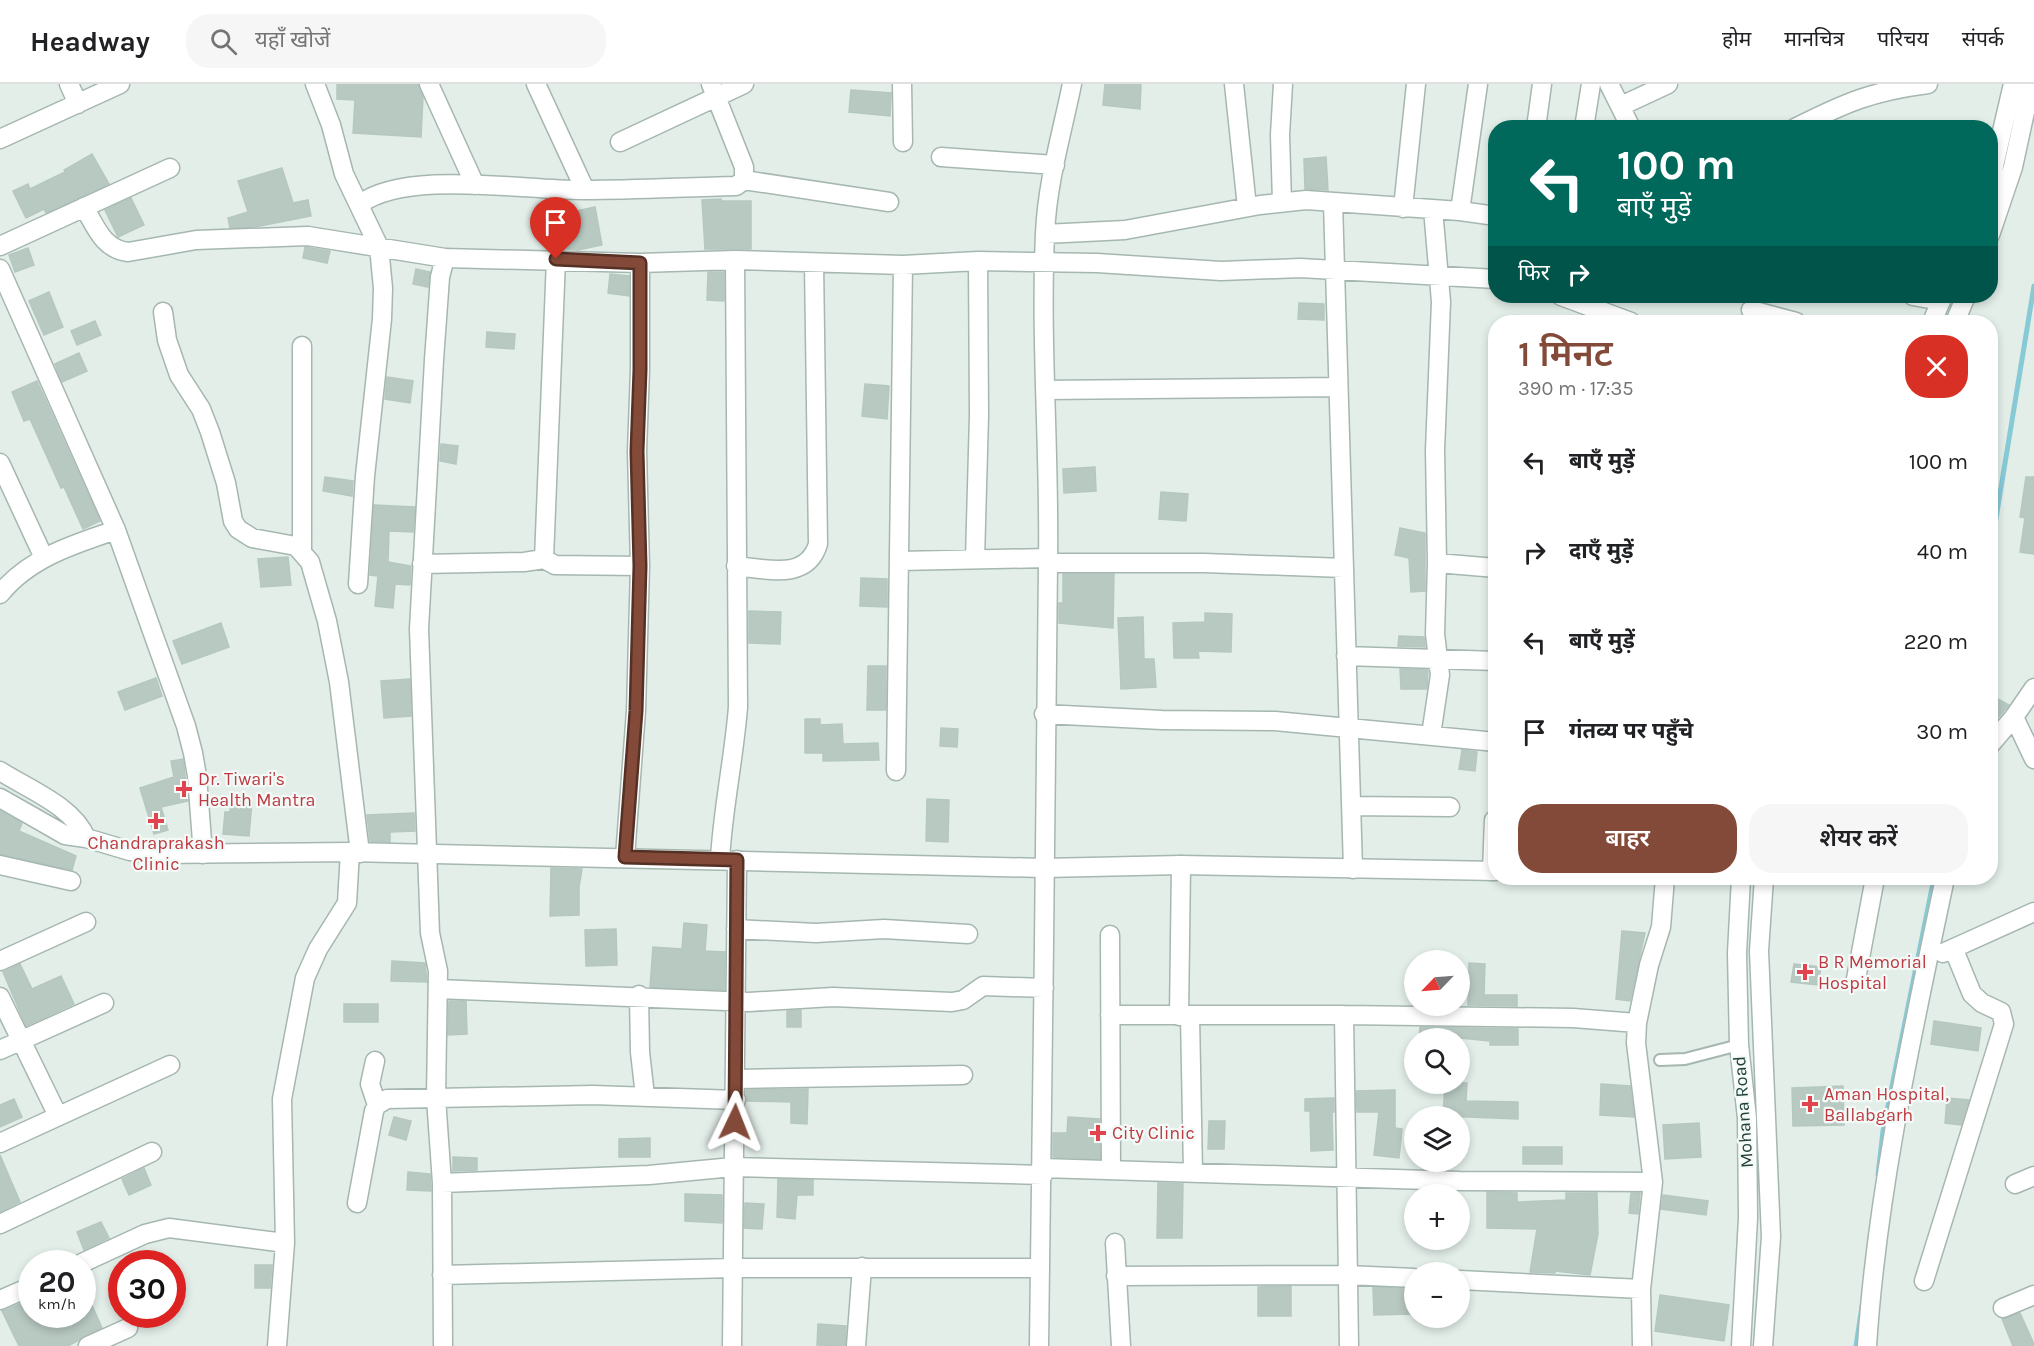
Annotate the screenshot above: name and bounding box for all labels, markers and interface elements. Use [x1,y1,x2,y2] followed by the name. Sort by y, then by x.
[186,14,606,68] search box
[30,25,150,58] text: Headway
[207,25,240,58] icon: search
[255,27,330,53] text: यहाँ खोजें
[1722,27,1751,51] text: होम
[1784,27,1844,51] text: मानचित्र
[1877,27,1929,51] text: परिचय
[1962,27,2004,51] text: संपर्क
[1617,140,1736,190] text: 100 m
[1518,144,1596,222] icon: left
[1617,191,1691,223] text: बाएँ मुड़ें
[530,197,581,259] pin
[539,206,572,239] icon: arrive
[1562,258,1595,291] icon: right
[1518,260,1550,286] text: फिर
[1518,333,1613,375] text: 1 मिनट
[1905,335,1968,398] button: close
[1518,377,1634,400] text: 390 m · 17:35
[1518,446,1551,479] icon: left
[1569,448,1635,474] text: बाएँ मुड़ें
[1909,449,1968,475] text: 100 m
[1518,536,1551,569] icon: right
[1569,538,1634,564] text: दाएँ मुड़ें
[1917,539,1968,565] text: 40 m
[1518,626,1551,659] icon: left
[1569,628,1635,654] text: बाएँ मुड़ें
[1904,629,1968,655] text: 220 m
[1518,716,1551,749] icon: arrive
[1569,718,1693,744] text: गंतव्य पर पहुँचे
[1916,719,1968,745] text: 30 m
[198,768,315,811] place label: Dr. Tiwari's Health Mantra
[175,780,193,798] marker: Dr. Tiwari's Health Mantra
[1518,804,1737,873] button: बाहर
[1749,804,1968,873] button: शेयर करें
[147,812,165,830] marker: Chandraprakash Clinic
[87,832,225,875] place label: Chandraprakash Clinic
[1404,950,1470,1016] north arrow
[1404,950,1470,1328] map controls
[1818,951,1927,994] place label: B R Memorial Hospital
[1796,963,1814,981] marker: B R Memorial Hospital
[1404,1028,1470,1094] button: search
[1728,1055,1758,1169] street label: Mohana Road
[1824,1083,1949,1126] place label: Aman Hospital, Ballabgarh
[703,1090,767,1154] position arrow
[1801,1095,1819,1113] marker: Aman Hospital, Ballabgarh
[1404,1106,1470,1172] button: layers
[1112,1122,1195,1144] place label: City Clinic
[1089,1124,1107,1142] marker: City Clinic
[1404,1184,1470,1250] button: +
[108,1250,186,1328] speed limit sign: 30
[1404,1262,1470,1328] button: −
[38,1264,76,1300] text: 20
[38,1295,76,1313] text: km/h

